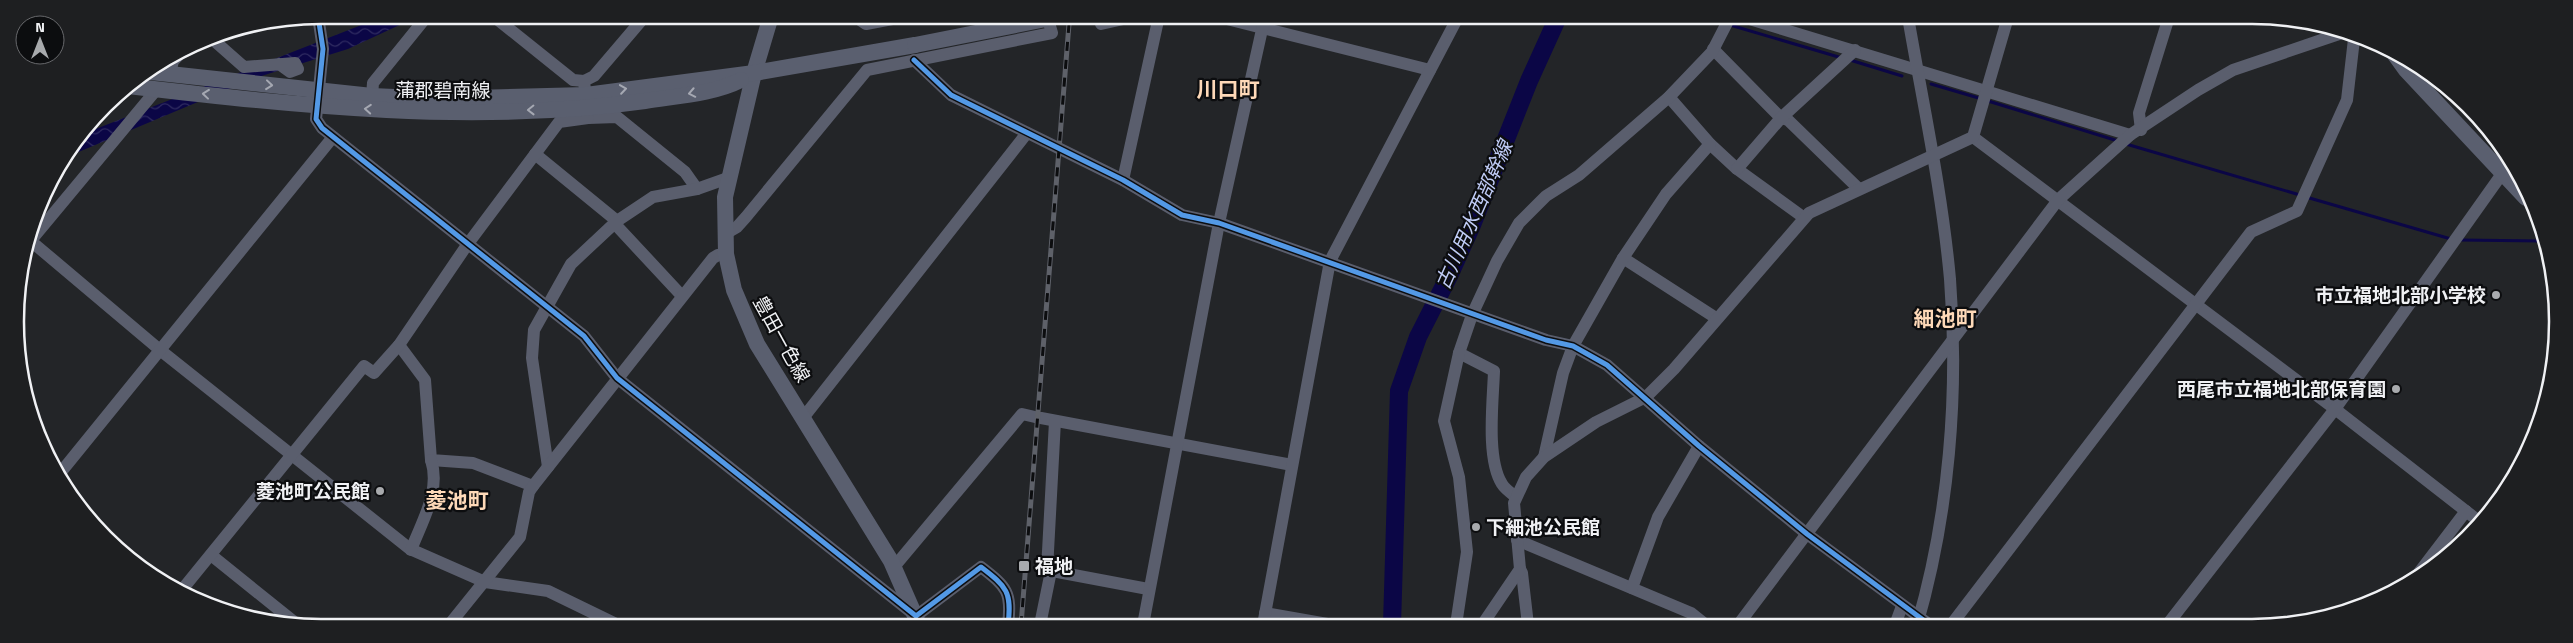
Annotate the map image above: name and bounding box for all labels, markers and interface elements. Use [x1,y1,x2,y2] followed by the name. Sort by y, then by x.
[15,15,65,65] north arrow
[35,16,45,37] text: N
[1197,73,1260,105] district label: 川口町
[395,75,491,104] street label: 蒲郡碧南線
[265,79,273,90] one-way arrow
[618,85,627,95] one-way arrow
[687,87,696,98] one-way arrow
[202,89,210,100] one-way arrow
[364,103,372,114] one-way arrow
[526,105,534,115] one-way arrow
[1427,133,1521,294] water label: 古川用水西部幹線
[2315,280,2486,309] place label: 市立福地北部小学校
[2490,289,2502,301] marker: 市立福地北部小学校
[747,290,818,387] street label: 豊田一色線
[1914,302,1977,334] district label: 細池町
[2177,374,2386,403] place label: 西尾市立福地北部保育園
[2390,383,2402,395] marker: 西尾市立福地北部保育園
[256,476,370,505] place label: 菱池町公民館
[426,484,489,516] district label: 菱池町
[374,485,386,497] marker: 菱池町公民館
[1486,512,1600,541] place label: 下細池公民館
[1470,521,1482,533] marker: 下細池公民館
[1035,551,1073,580] place label: 福地
[1017,559,1031,573] marker: 福地

